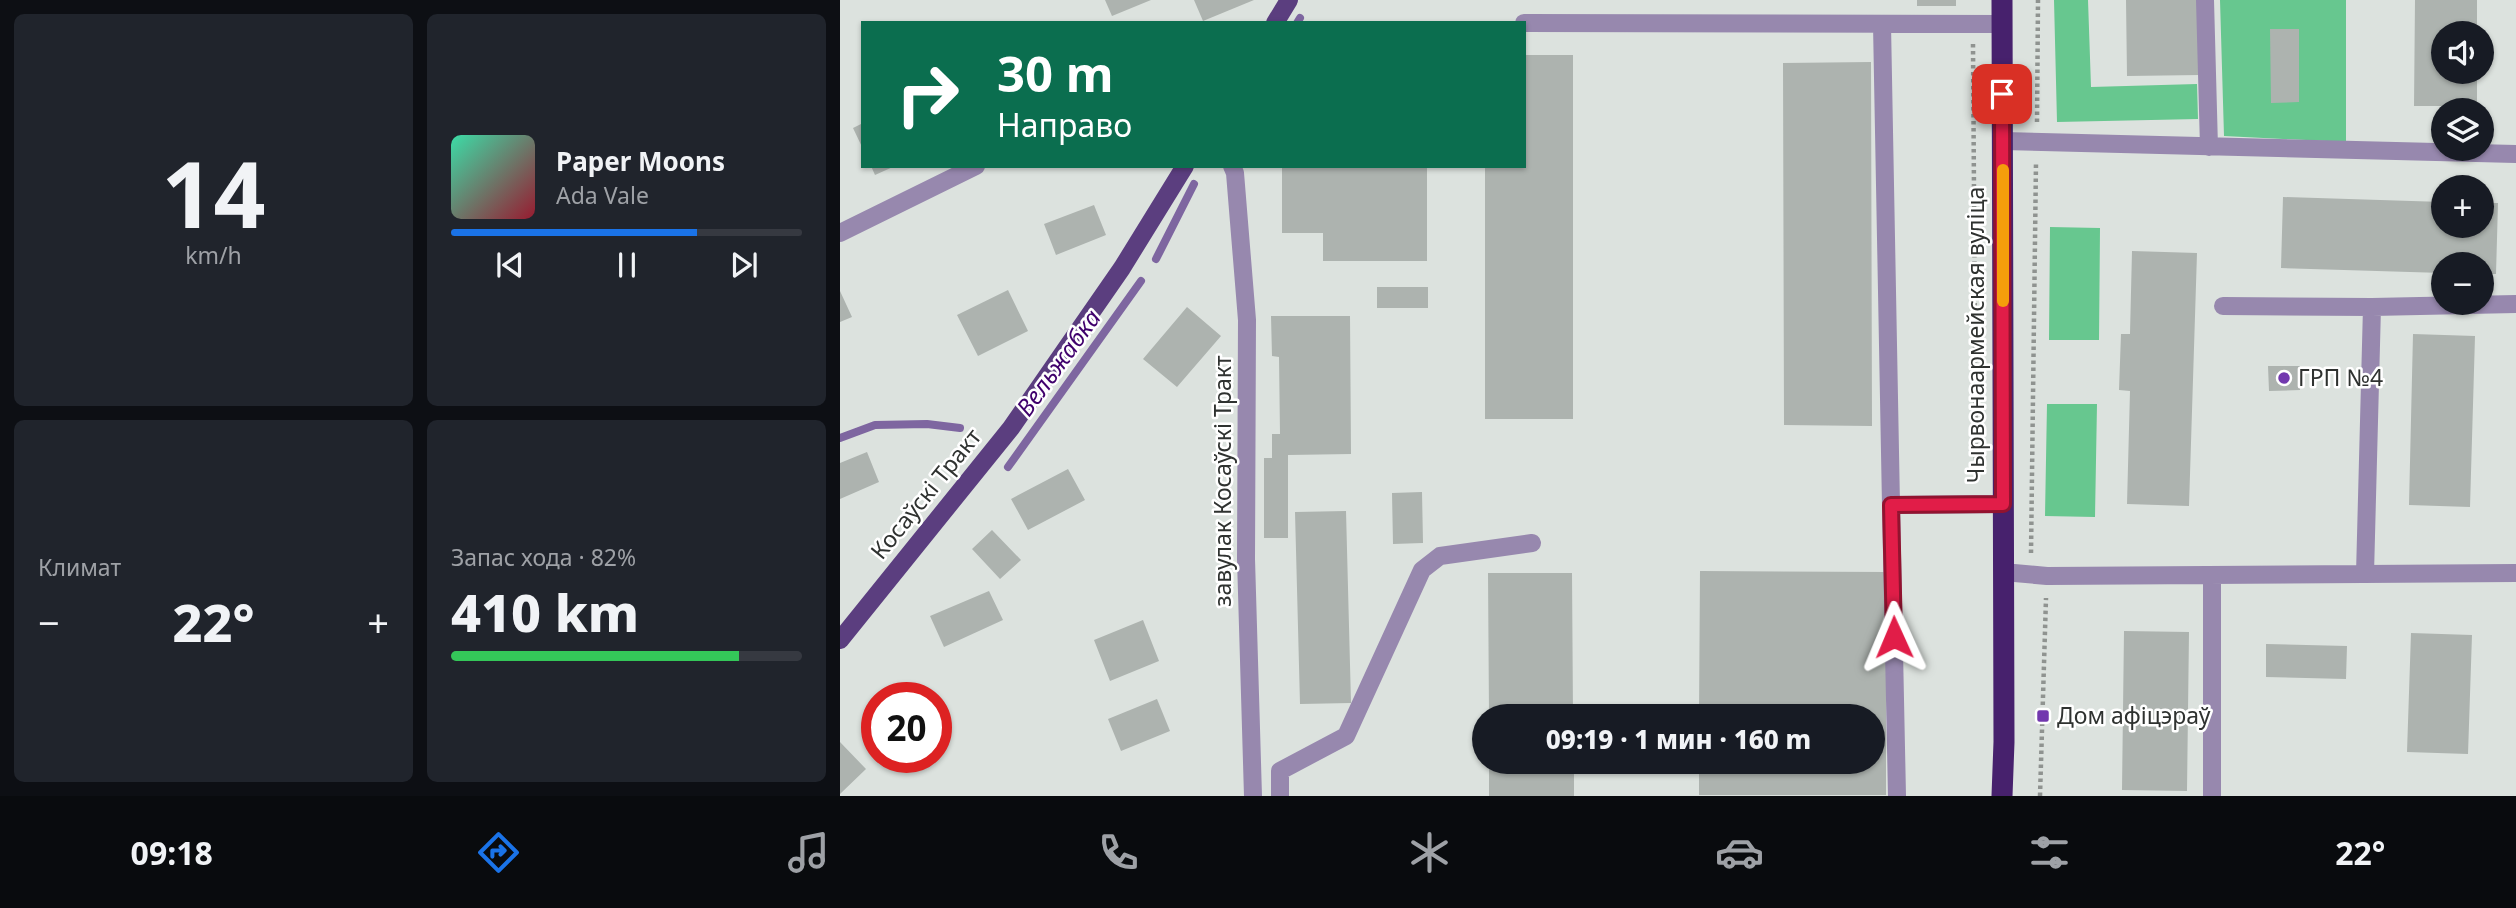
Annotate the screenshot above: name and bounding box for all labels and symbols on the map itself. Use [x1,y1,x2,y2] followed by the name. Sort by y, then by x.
[1972,64,2032,124] pin
[1959,187,1991,483] street label: Чырвонаармейская вуліца
[1008,302,1108,422] water label: Вельжабка
[1206,355,1238,607] street label: завулак Косаўскі Тракт
[2298,361,2383,393] place label: ГРП №4
[2276,370,2292,386] marker: ГРП №4
[863,421,988,566] street label: Косаўскі Тракт
[1857,600,1931,674] position arrow
[861,682,952,773] speed limit sign: 20
[2057,699,2211,731] place label: Дом афіцэраў
[2035,708,2051,724] marker: Дом афіцэраў

